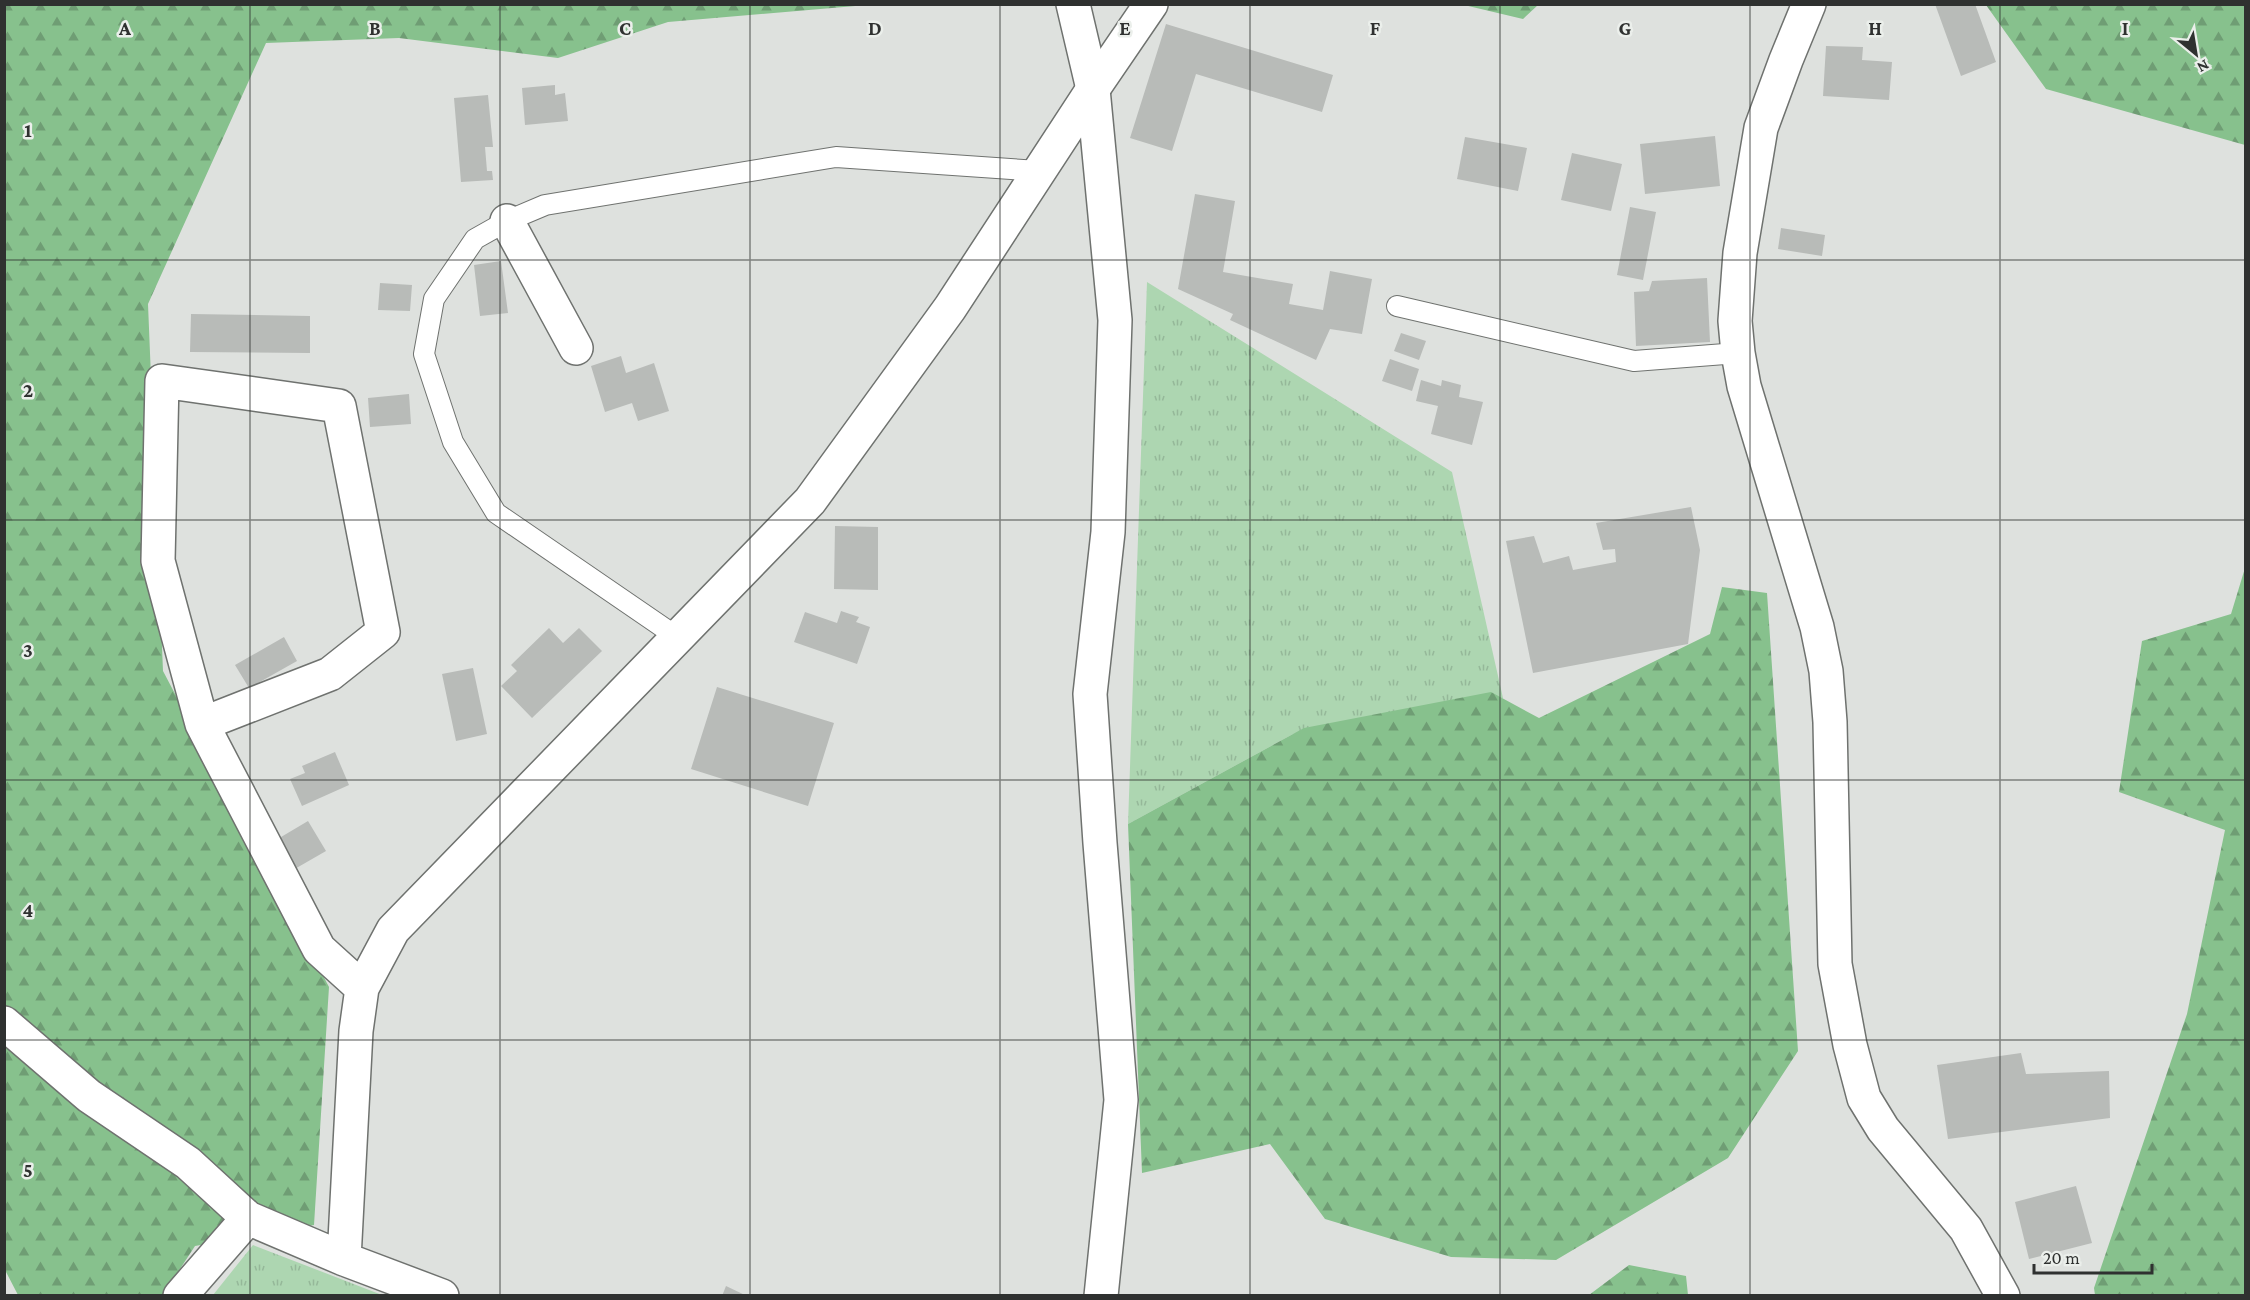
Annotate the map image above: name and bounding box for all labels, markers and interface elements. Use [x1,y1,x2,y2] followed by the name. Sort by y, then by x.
[118,17,132,39] text: A
[369,17,381,39] text: B
[619,17,631,39] text: C
[868,17,882,39] text: D
[1119,17,1131,39] text: E
[1370,17,1381,39] text: F
[1619,17,1632,39] text: G
[1868,17,1882,39] text: H
[2122,17,2129,39] text: I
[2166,24,2226,84] north arrow
[2194,56,2212,77] text: N
[24,119,32,141] text: 1
[23,379,33,401] text: 2
[23,639,33,661] text: 3
[23,899,34,921] text: 4
[23,1159,33,1181] text: 5
[2034,1237,2152,1275] scale bar
[2043,1248,2080,1268] text: 20 m

